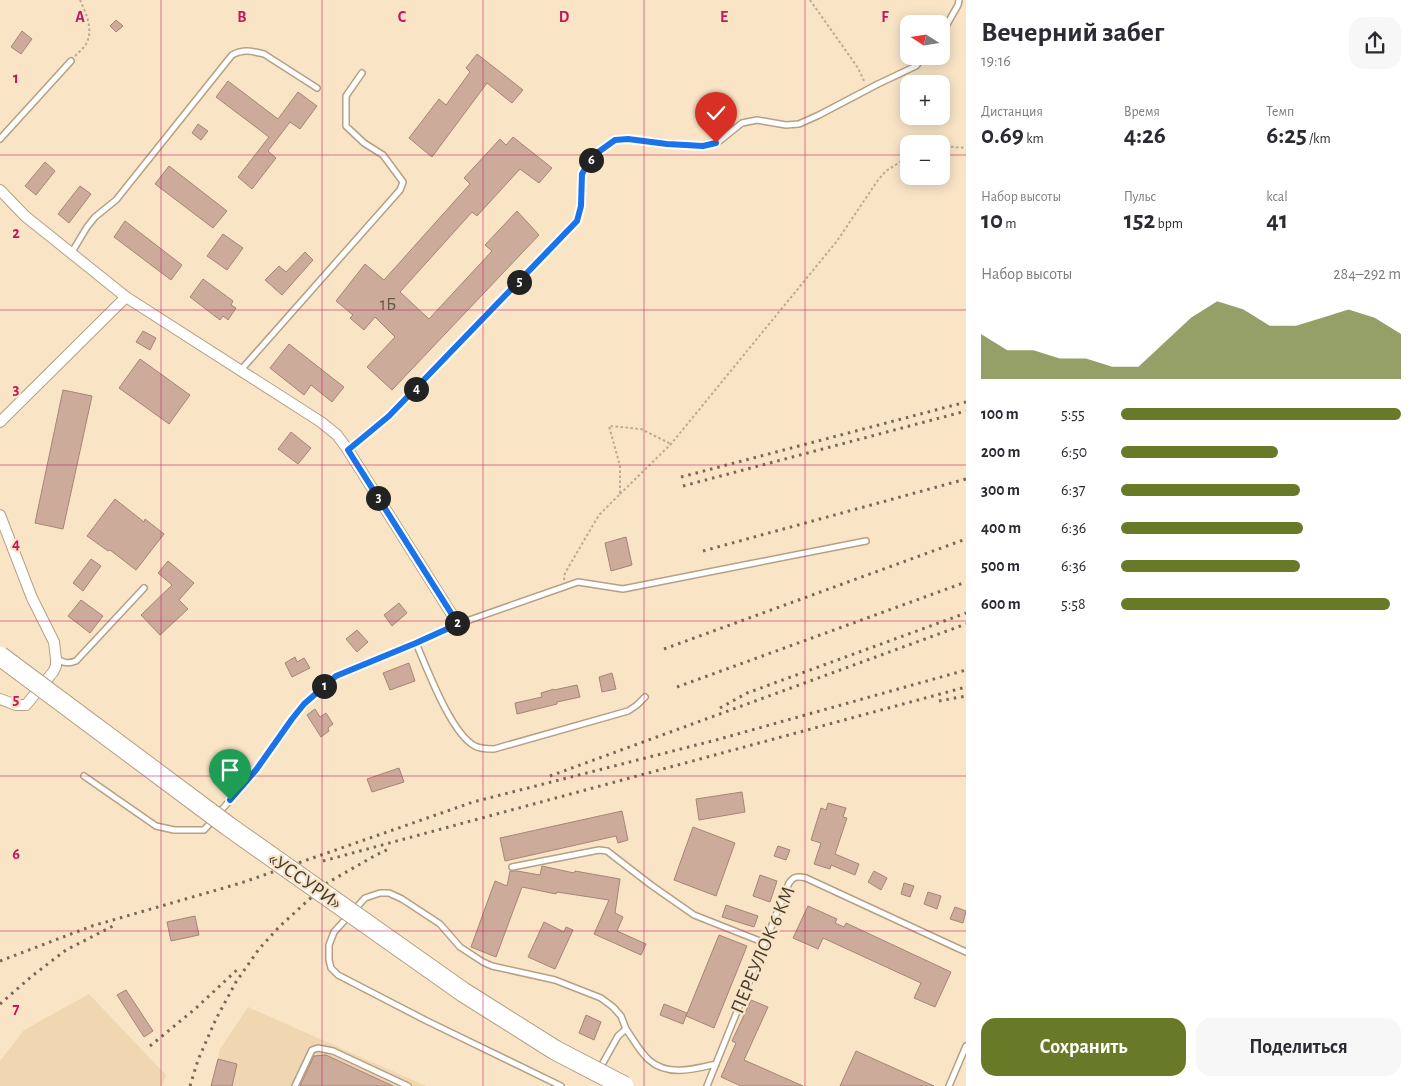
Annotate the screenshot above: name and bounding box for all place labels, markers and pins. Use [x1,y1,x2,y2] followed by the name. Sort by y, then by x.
[695,92,737,143] pin
[578,148,604,172] pin: 6
[506,270,532,294] pin: 5
[404,376,428,402] pin: 4
[366,486,390,510] pin: 3
[444,610,470,636] pin: 2
[312,674,336,698] pin: 1
[209,749,251,800] pin

